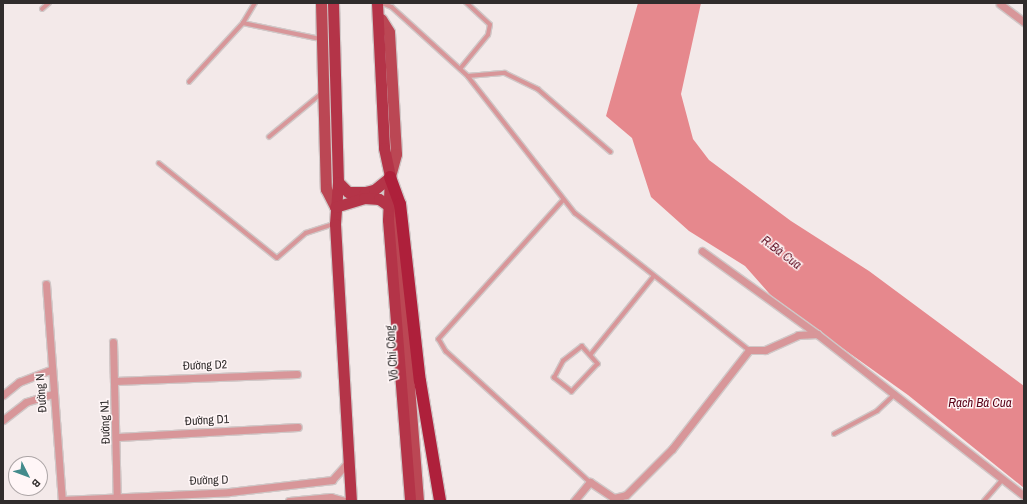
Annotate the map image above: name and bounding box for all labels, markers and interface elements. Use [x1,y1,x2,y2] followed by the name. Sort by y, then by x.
[758,233,804,273] water label: R.Bà Cua
[384,325,402,381] street label: Võ Chí Công
[183,358,227,374] street label: Đường D2
[33,373,51,413] street label: Đường N
[948,395,1012,411] water label: Rạch Bà Cua
[98,400,114,444] street label: Đường N1
[185,413,229,429] street label: Đường D1
[8,456,48,496] north arrow
[189,473,229,489] street label: Đường D
[29,476,44,490] text: B

